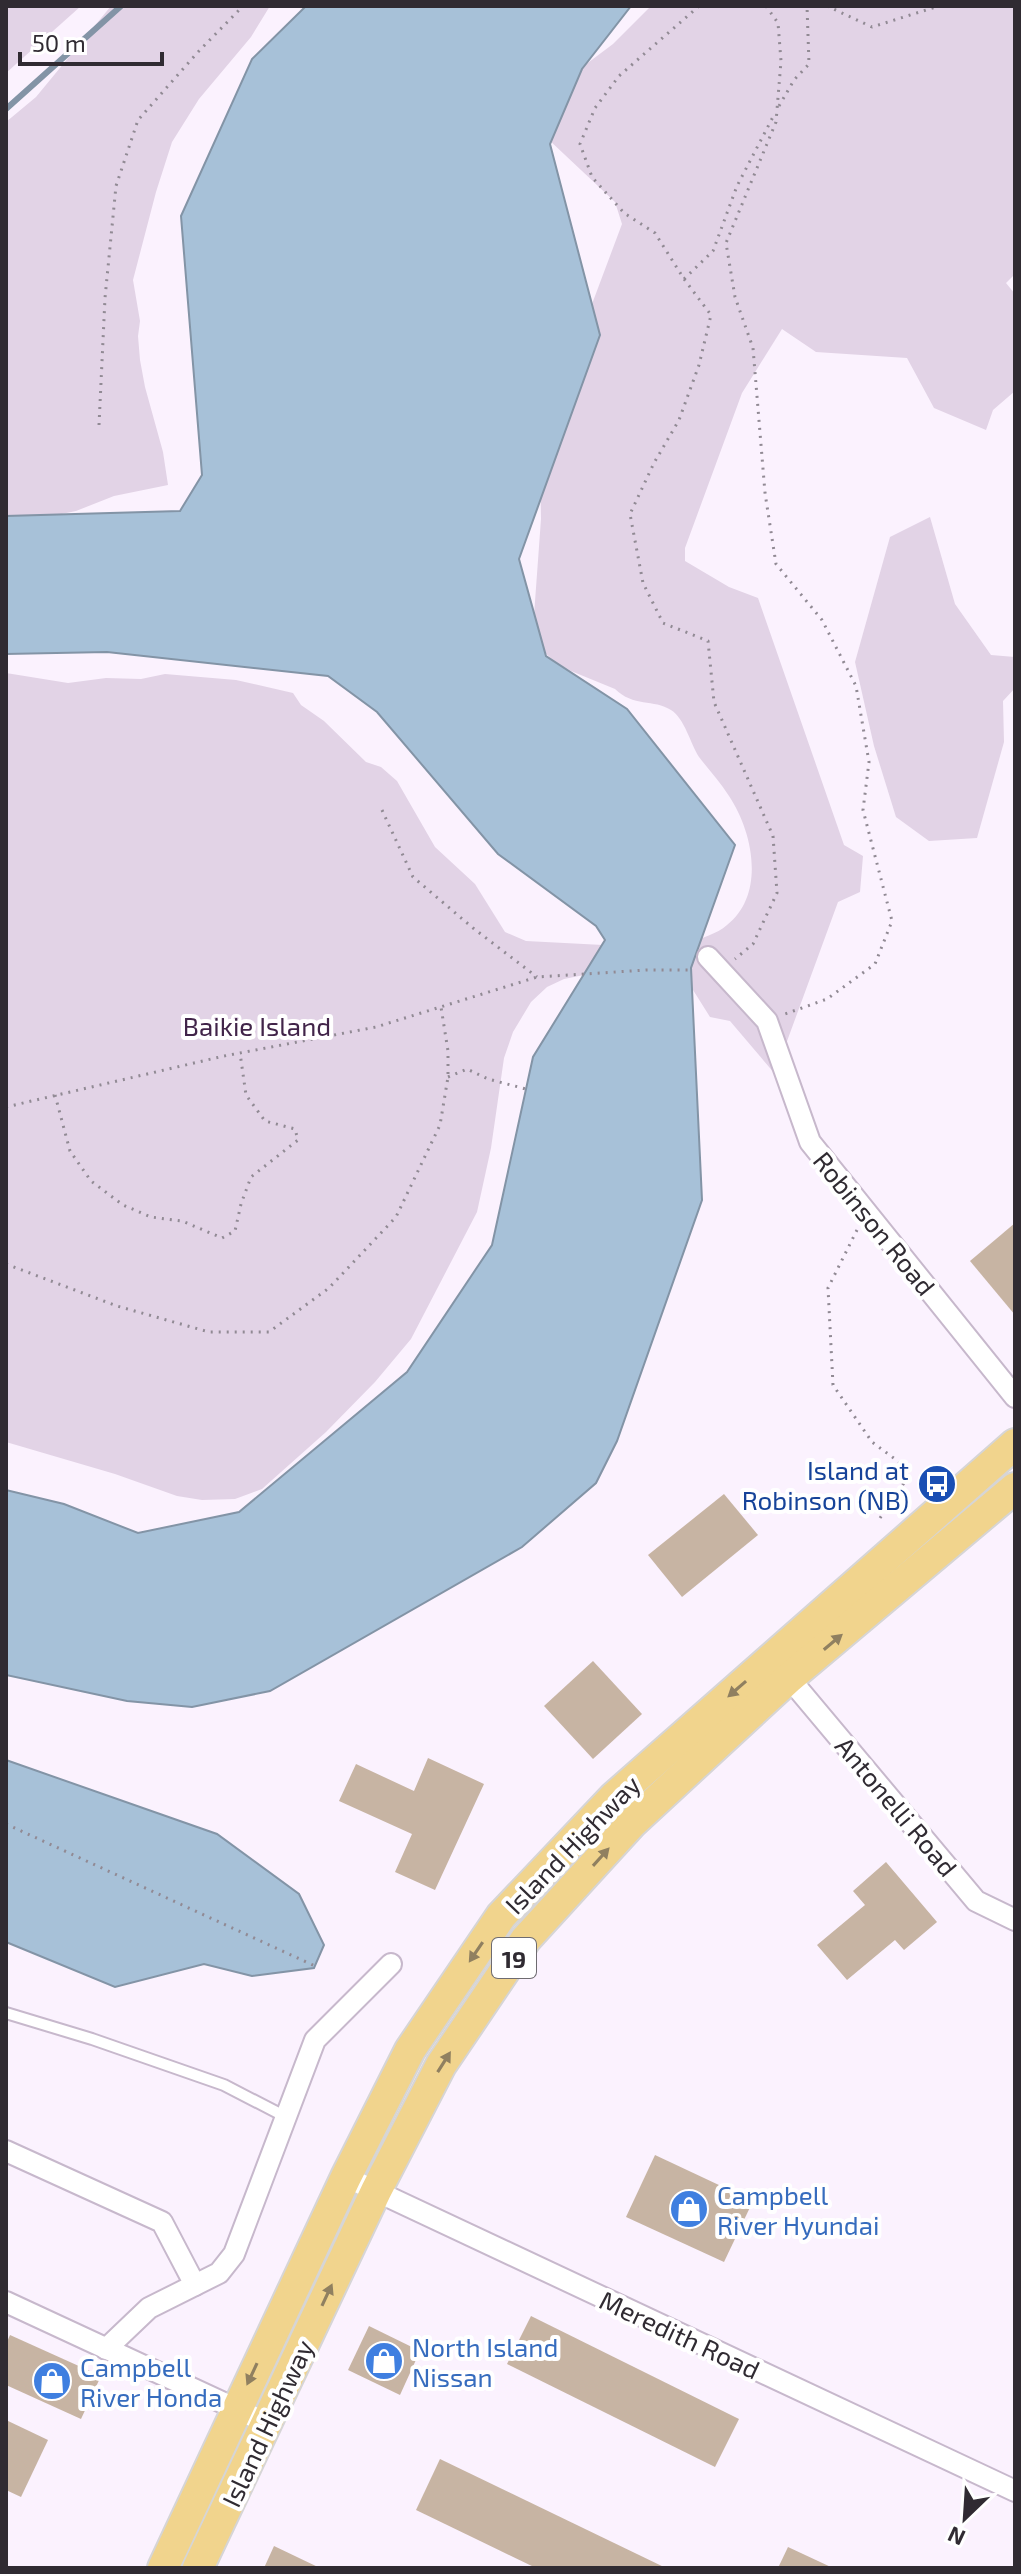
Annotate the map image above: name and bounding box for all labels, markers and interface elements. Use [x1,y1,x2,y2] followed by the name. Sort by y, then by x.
[20,16,162,66] scale bar
[32,28,86,57] text: 50 m
[183,1010,331,1041] park label: Baikie Island
[808,1145,942,1301] street label: Robinson Road
[742,1454,909,1515] place label: Island at Robinson (NB)
[916,1463,958,1505] bus stop icon: Island at Robinson (NB)
[822,1634,842,1651] one-way arrow
[727,1680,747,1697] one-way arrow
[830,1730,964,1882] street label: Antonelli Road
[498,1768,646,1920] street label: Island Highway
[592,1847,610,1866] one-way arrow
[492,1938,536,1978] road number: 19
[469,1942,484,1963] one-way arrow
[436,2052,451,2073] one-way arrow
[717,2179,879,2240] place label: Campbell River Hyundai
[668,2188,710,2230] shop icon: Campbell River Hyundai
[320,2283,334,2306] one-way arrow
[595,2283,765,2385] street label: Meredith Road
[412,2331,558,2392] place label: North Island Nissan
[215,2334,319,2511] street label: Island Highway
[363,2340,405,2382] shop icon: North Island Nissan
[80,2351,222,2412] place label: Campbell River Honda
[31,2360,73,2402] shop icon: Campbell River Honda
[245,2362,259,2386] one-way arrow
[925,2478,1005,2558] north arrow
[943,2522,969,2552] text: N

